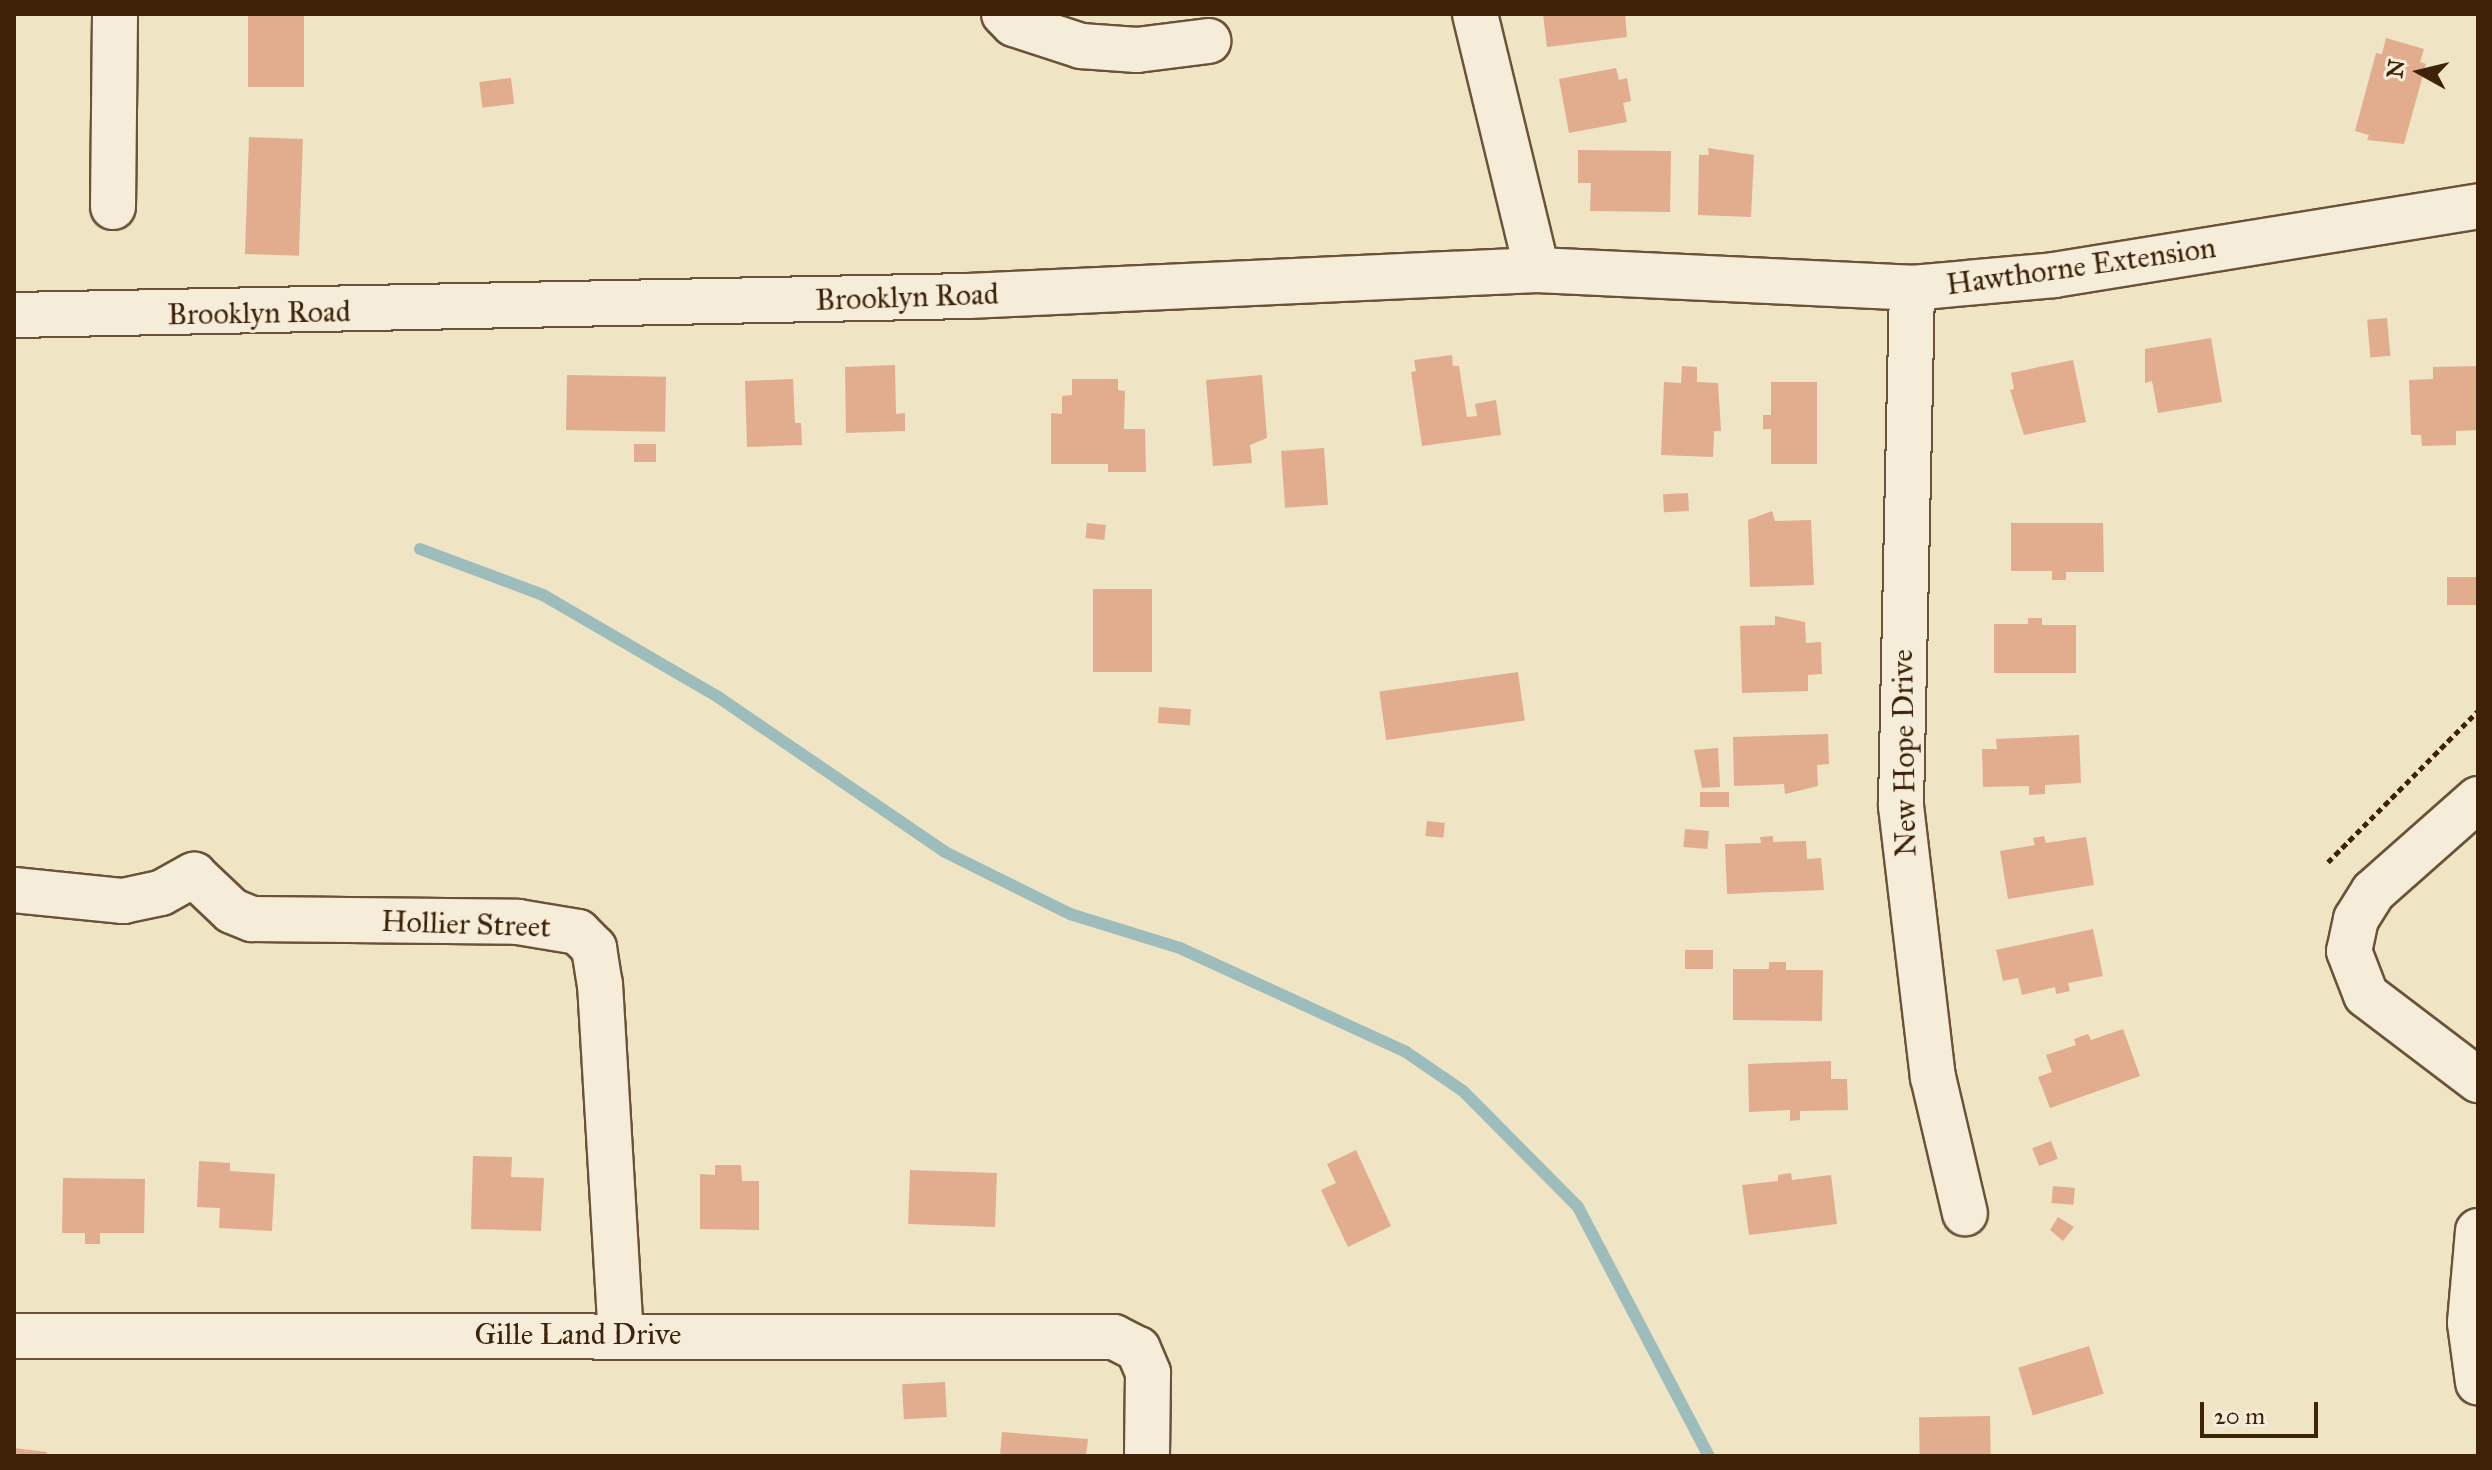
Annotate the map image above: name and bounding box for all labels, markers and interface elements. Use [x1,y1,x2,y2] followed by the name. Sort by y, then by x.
[2380,32,2460,112] north arrow
[2381,57,2410,80] text: N
[1944,229,2218,303] street label: Hawthorne Extension
[815,276,999,318] street label: Brooklyn Road
[167,293,351,333] street label: Brooklyn Road
[1884,649,1924,857] street label: New Hope Drive
[380,903,552,945] street label: Hollier Street
[474,1316,682,1352] street label: Gille Land Drive
[2204,1386,2322,1436] scale bar
[2214,1401,2265,1431] text: 20 m

